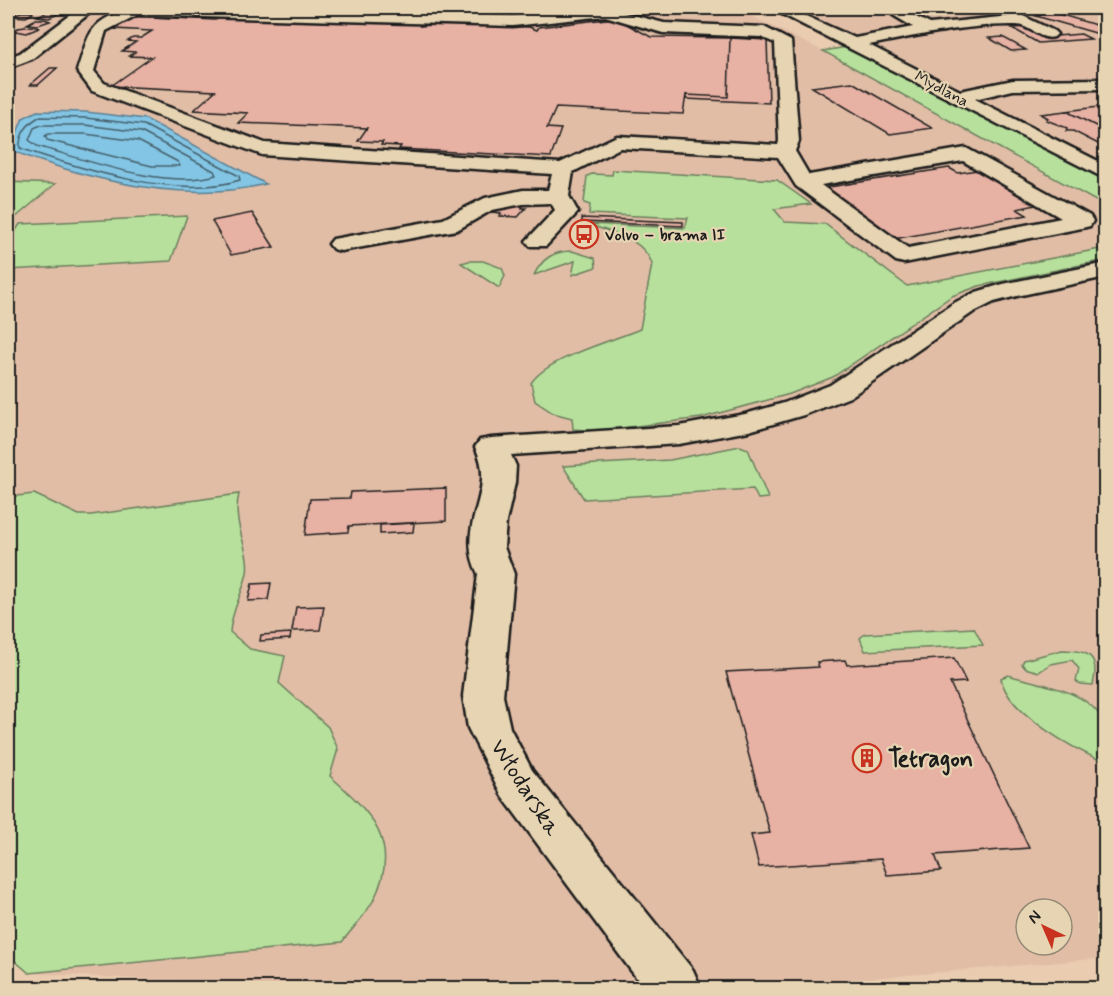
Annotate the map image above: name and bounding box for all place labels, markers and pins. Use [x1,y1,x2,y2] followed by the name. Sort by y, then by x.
[568,218,600,250] bus stop icon: Volvo – brama II
[605,225,726,246] place label: Volvo – brama II
[851,742,883,774] building icon: Tetragon
[888,744,973,776] place label: Tetragon

